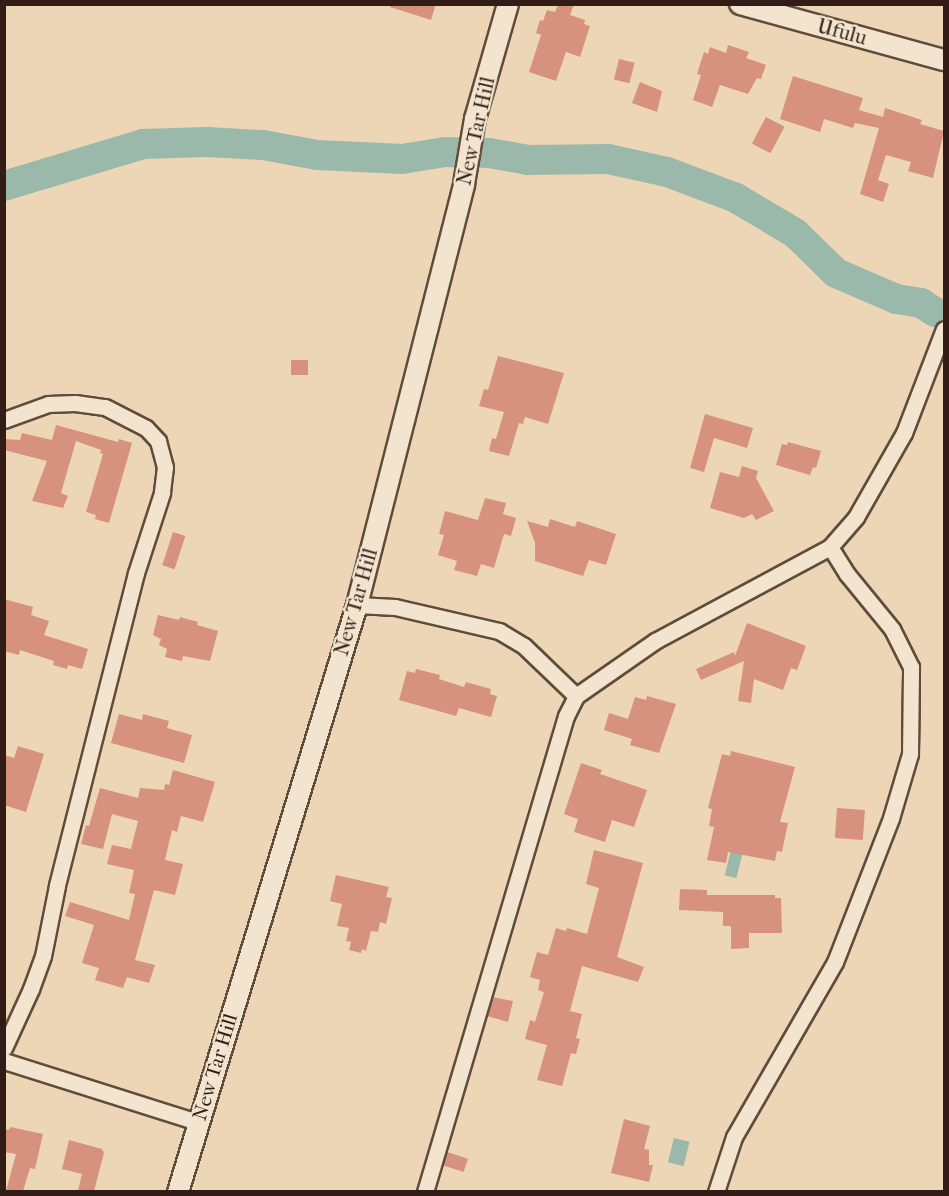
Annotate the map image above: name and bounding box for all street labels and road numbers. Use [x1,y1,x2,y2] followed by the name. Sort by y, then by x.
[815,14,869,50] street label: Ufulu
[452,75,500,187] street label: New Tar Hill
[329,546,383,658] street label: New Tar Hill
[187,1011,243,1123] street label: New Tar Hill

